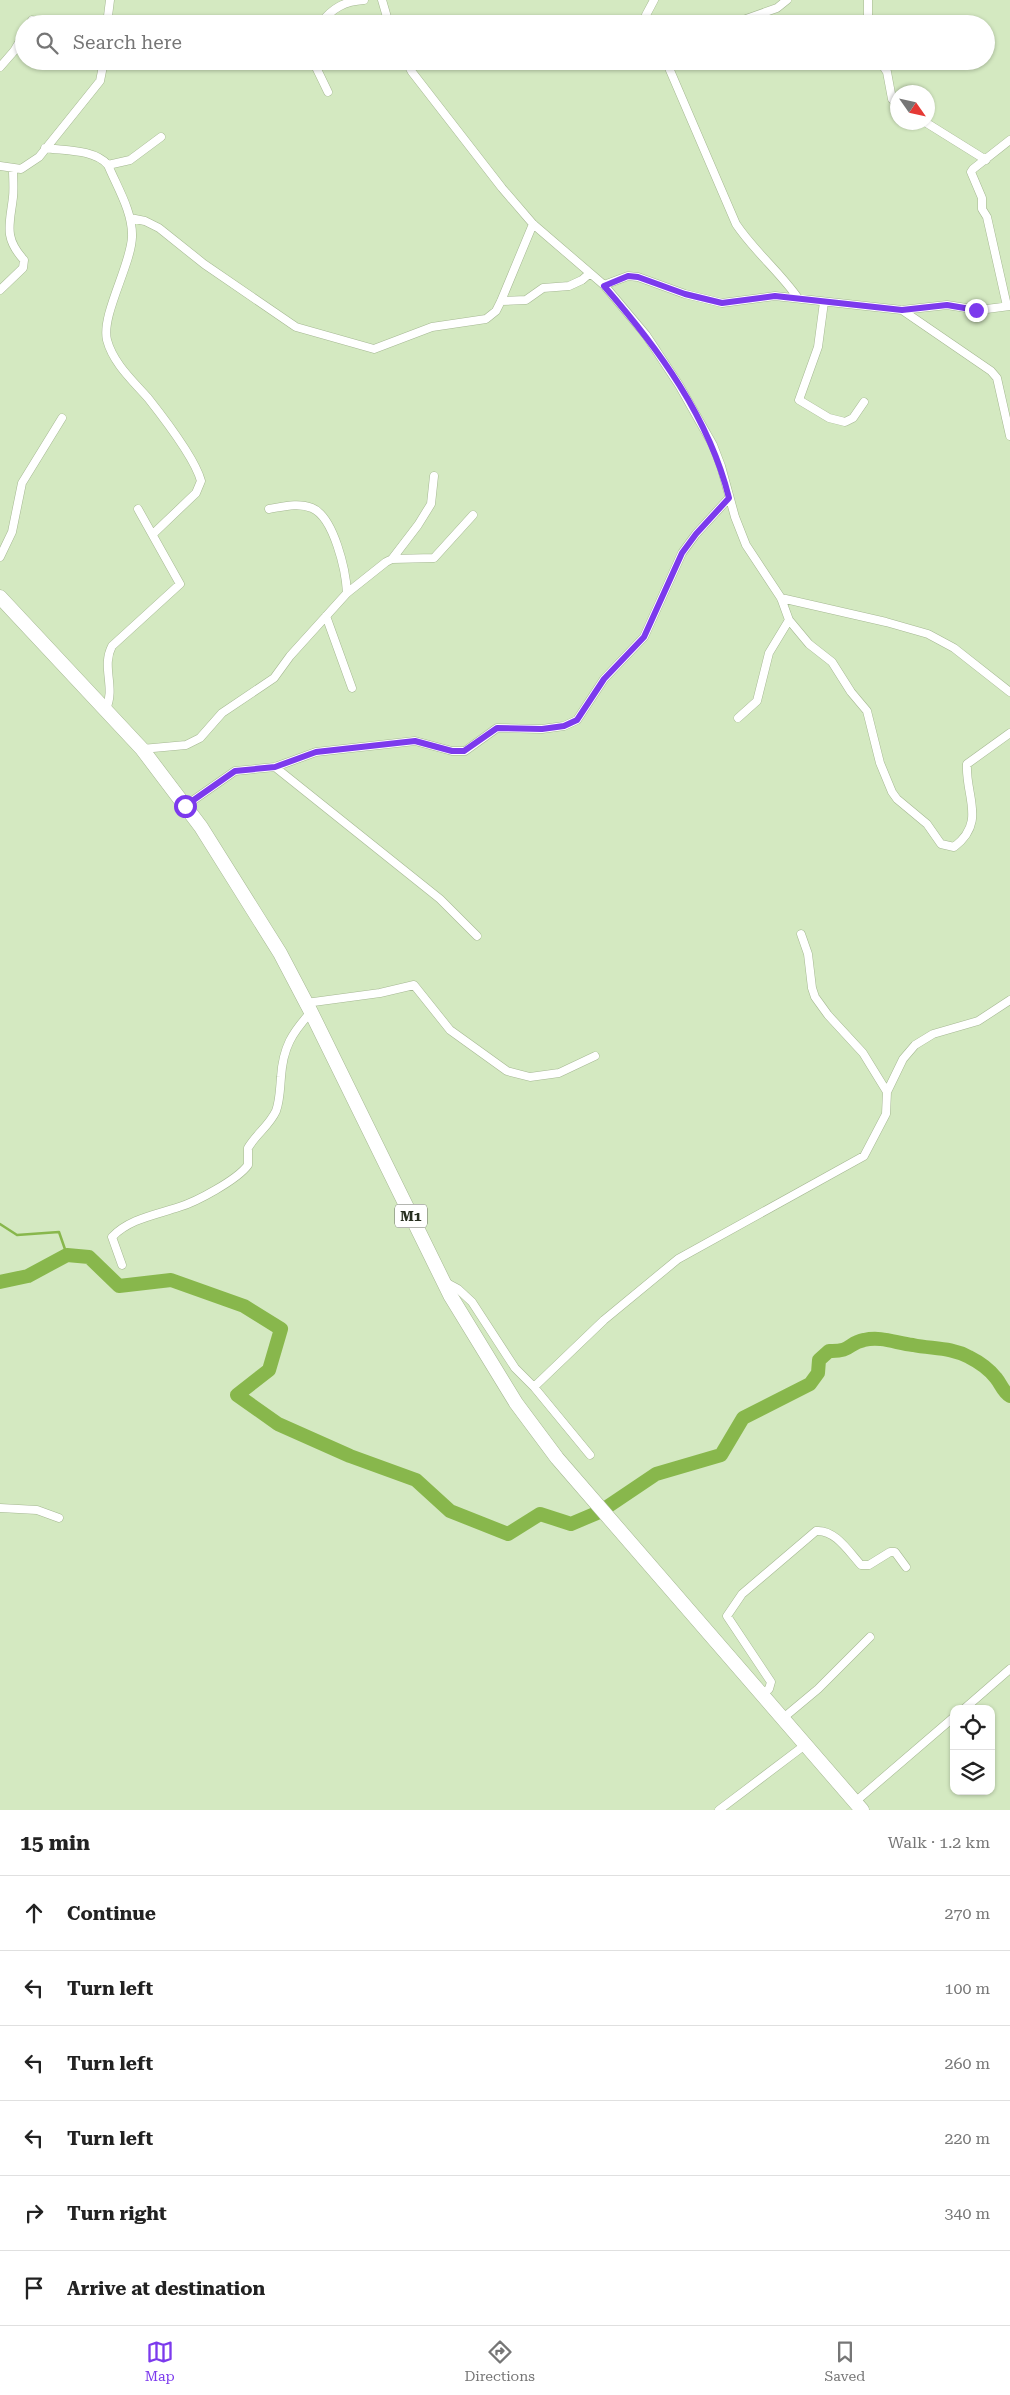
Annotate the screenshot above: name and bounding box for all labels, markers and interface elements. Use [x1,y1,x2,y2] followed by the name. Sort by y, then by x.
[15,15,995,70] search box
[33,29,61,57] icon: search
[73,31,182,54] text: Search here
[890,85,935,130] north arrow
[965,299,988,322] route end
[174,795,197,818] route start
[395,1204,427,1228] road number: M1
[950,1705,995,1795] map controls
[950,1705,995,1750] button: locate
[950,1750,995,1795] button: layers
[20,1831,90,1855] text: 15 min
[888,1833,990,1852] text: Walk · 1.2 km
[20,1899,48,1927] icon: ahead
[67,1902,156,1925] text: Continue
[944,1904,990,1923] text: 270 m
[20,1974,48,2002] icon: left
[67,1977,153,2000] text: Turn left
[944,1979,990,1998] text: 100 m
[20,2049,48,2077] icon: left
[67,2052,153,2075] text: Turn left
[944,2054,990,2073] text: 260 m
[20,2124,48,2152] icon: left
[67,2127,153,2150] text: Turn left
[944,2129,990,2148] text: 220 m
[20,2199,48,2227] icon: right
[67,2202,167,2225] text: Turn right
[944,2204,990,2223] text: 340 m
[20,2274,48,2302] icon: arrive
[67,2277,265,2300] text: Arrive at destination
[145,2338,175,2384] tab: Map
[464,2338,535,2384] tab: Directions
[825,2338,865,2384] tab: Saved

